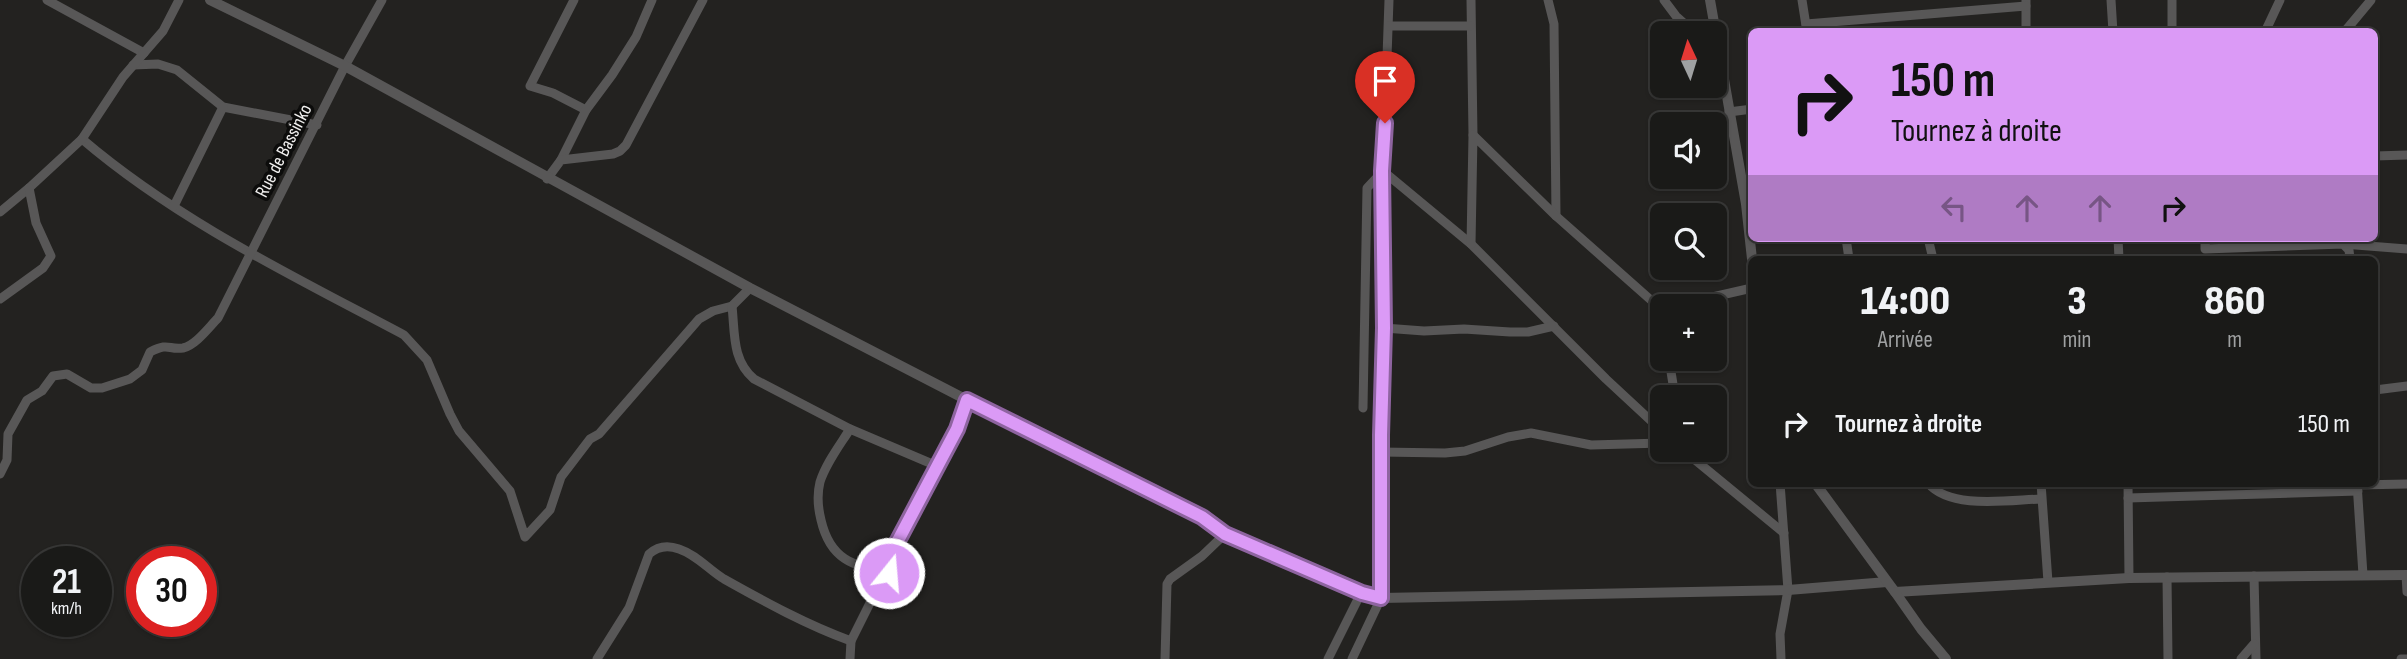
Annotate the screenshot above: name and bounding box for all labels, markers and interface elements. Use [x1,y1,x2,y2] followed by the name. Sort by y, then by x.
[1650,21,1727,98] north arrow
[1650,21,1727,462] map controls
[1355,51,1415,123] pin
[1891,52,1995,111] text: 150 m
[1776,56,1867,147] icon: right
[1366,62,1404,100] icon: arrive
[251,100,317,202] street label: Rue de Bassinko
[1650,112,1727,189] button: sound
[1891,112,2062,151] text: Tournez à droite
[1935,189,1973,227] icon: left
[2008,189,2046,227] icon: ahead
[2081,189,2119,227] icon: ahead
[2154,189,2192,227] icon: right
[1650,203,1727,280] button: search
[1861,276,1950,327] text: 14:00
[2067,276,2087,327] text: 3
[2204,276,2265,327] text: 860
[1650,294,1727,371] button: +
[1878,326,1933,354] text: Arrivée
[2063,326,2091,354] text: min
[2227,326,2242,354] text: m
[1650,385,1727,462] button: −
[1776,405,1814,443] icon: right
[1835,409,1982,440] text: Tournez à droite
[2298,409,2350,440] text: 150 m
[852,536,926,610] position arrow
[126,546,217,637] speed limit sign: 30
[52,561,81,604] text: 21
[51,598,82,619] text: km/h

